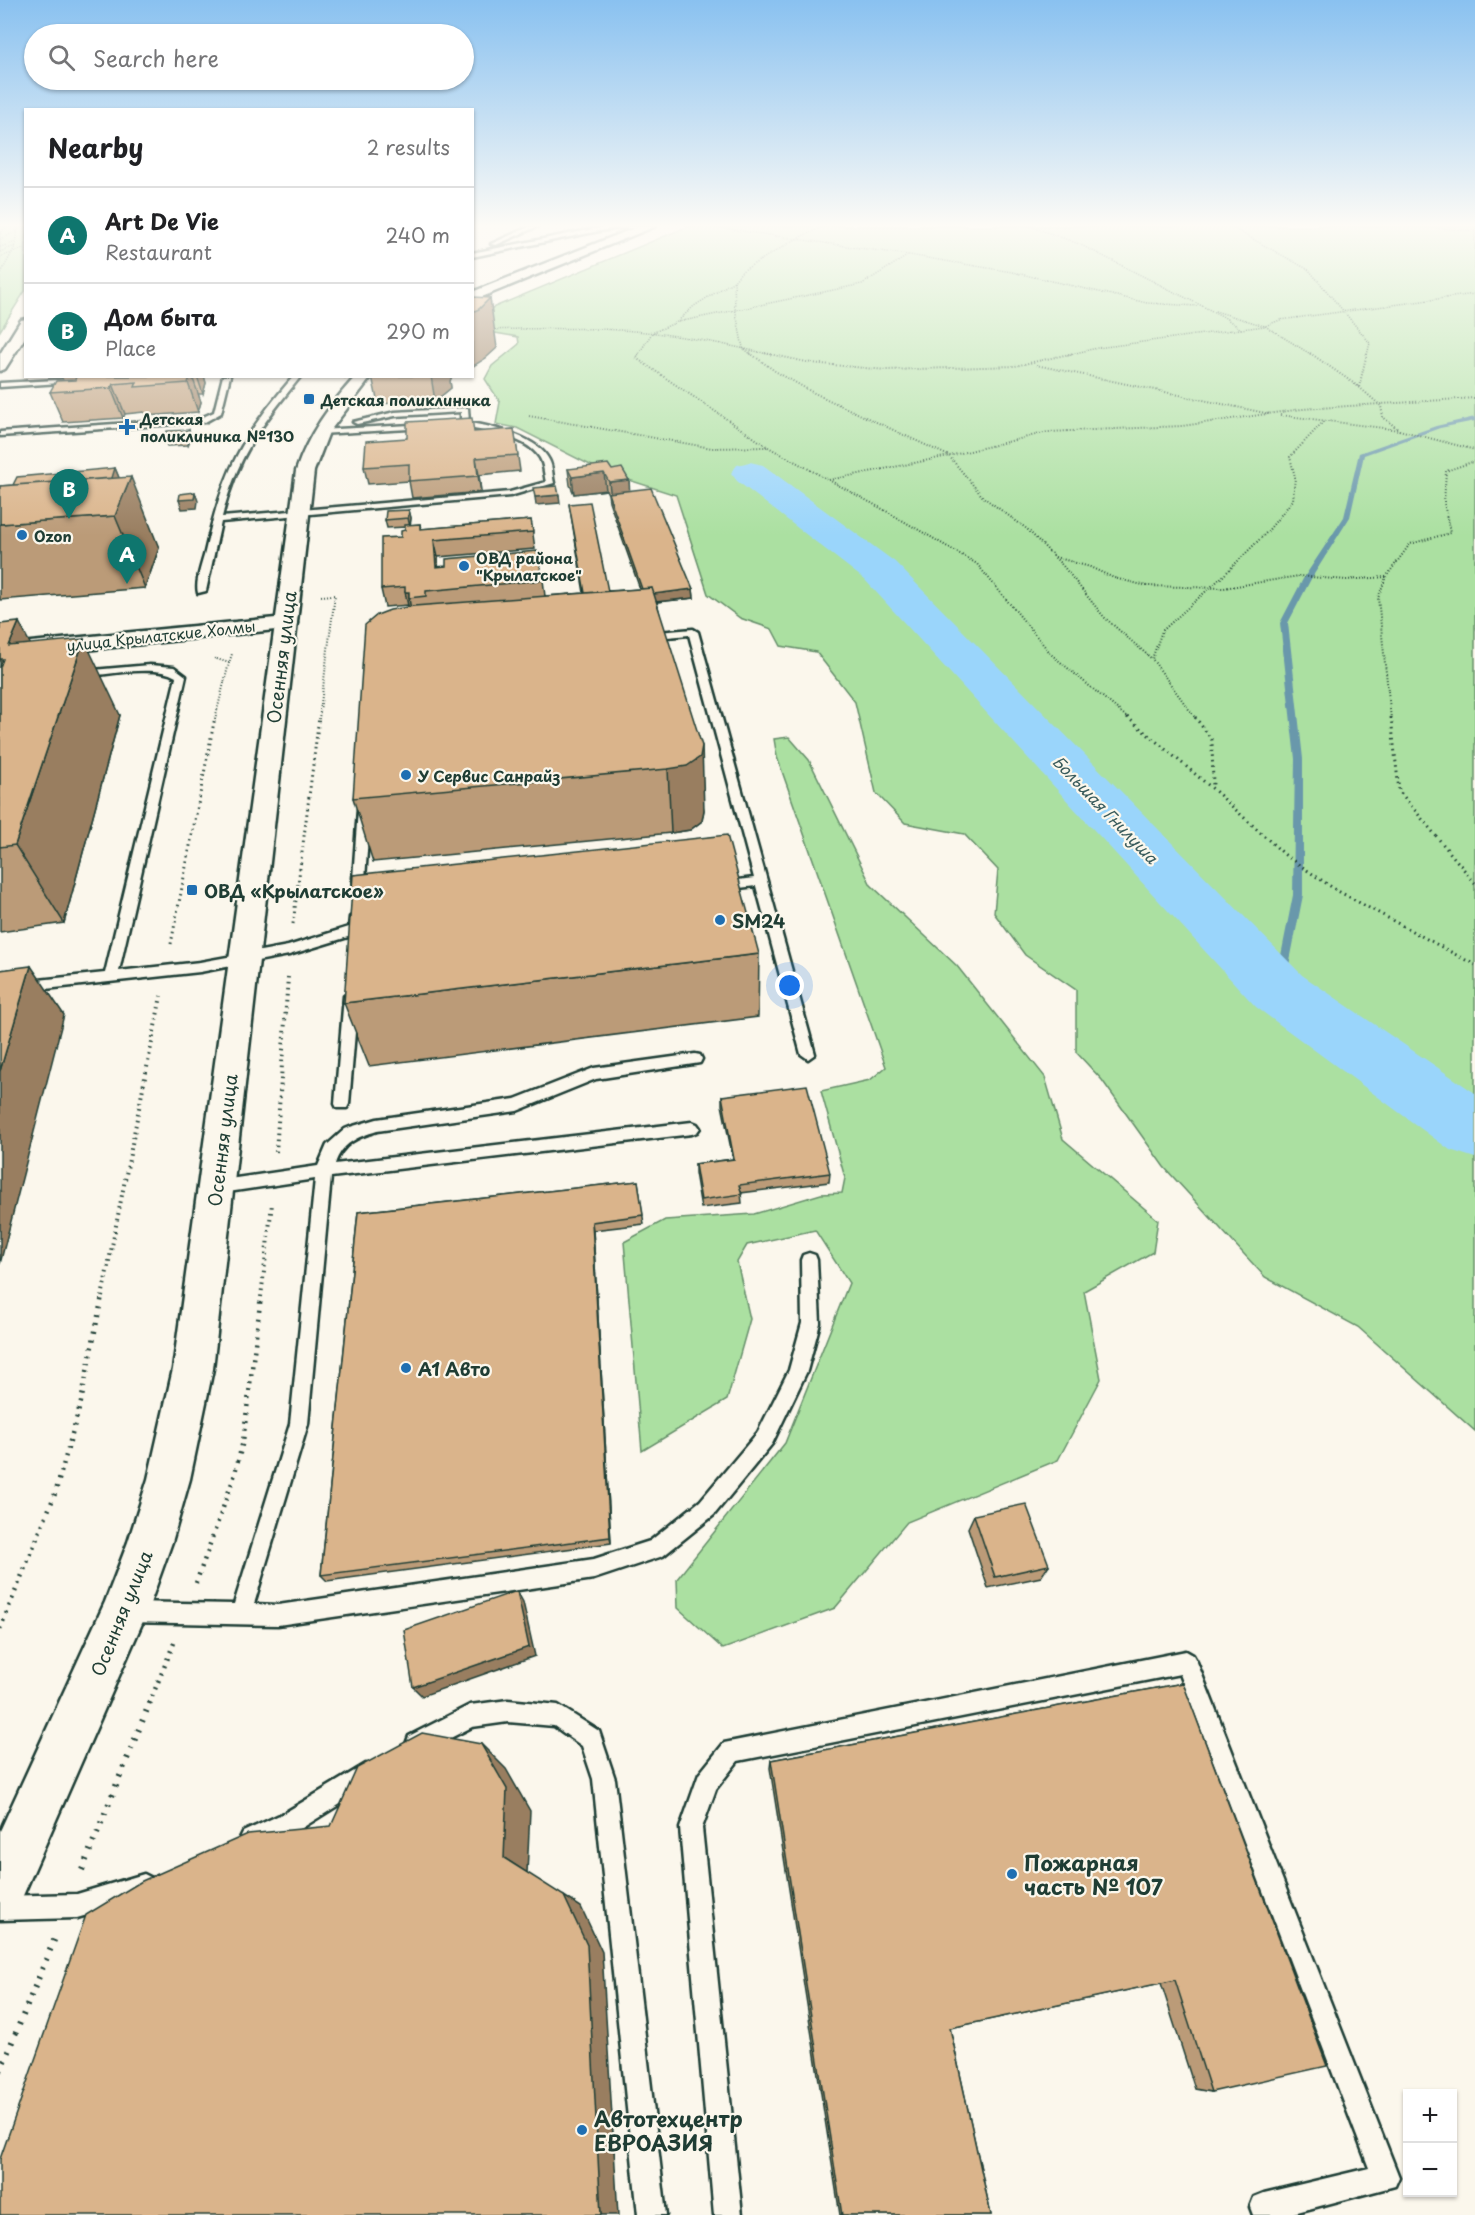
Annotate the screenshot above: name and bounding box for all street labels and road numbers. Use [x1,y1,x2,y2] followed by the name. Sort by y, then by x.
[259,588,303,725] street label: Осенняя улица
[65,614,257,656] street label: улица Крылатские Холмы
[200,1071,244,1208] street label: Осенняя улица
[83,1545,159,1680] street label: Осенняя улица

